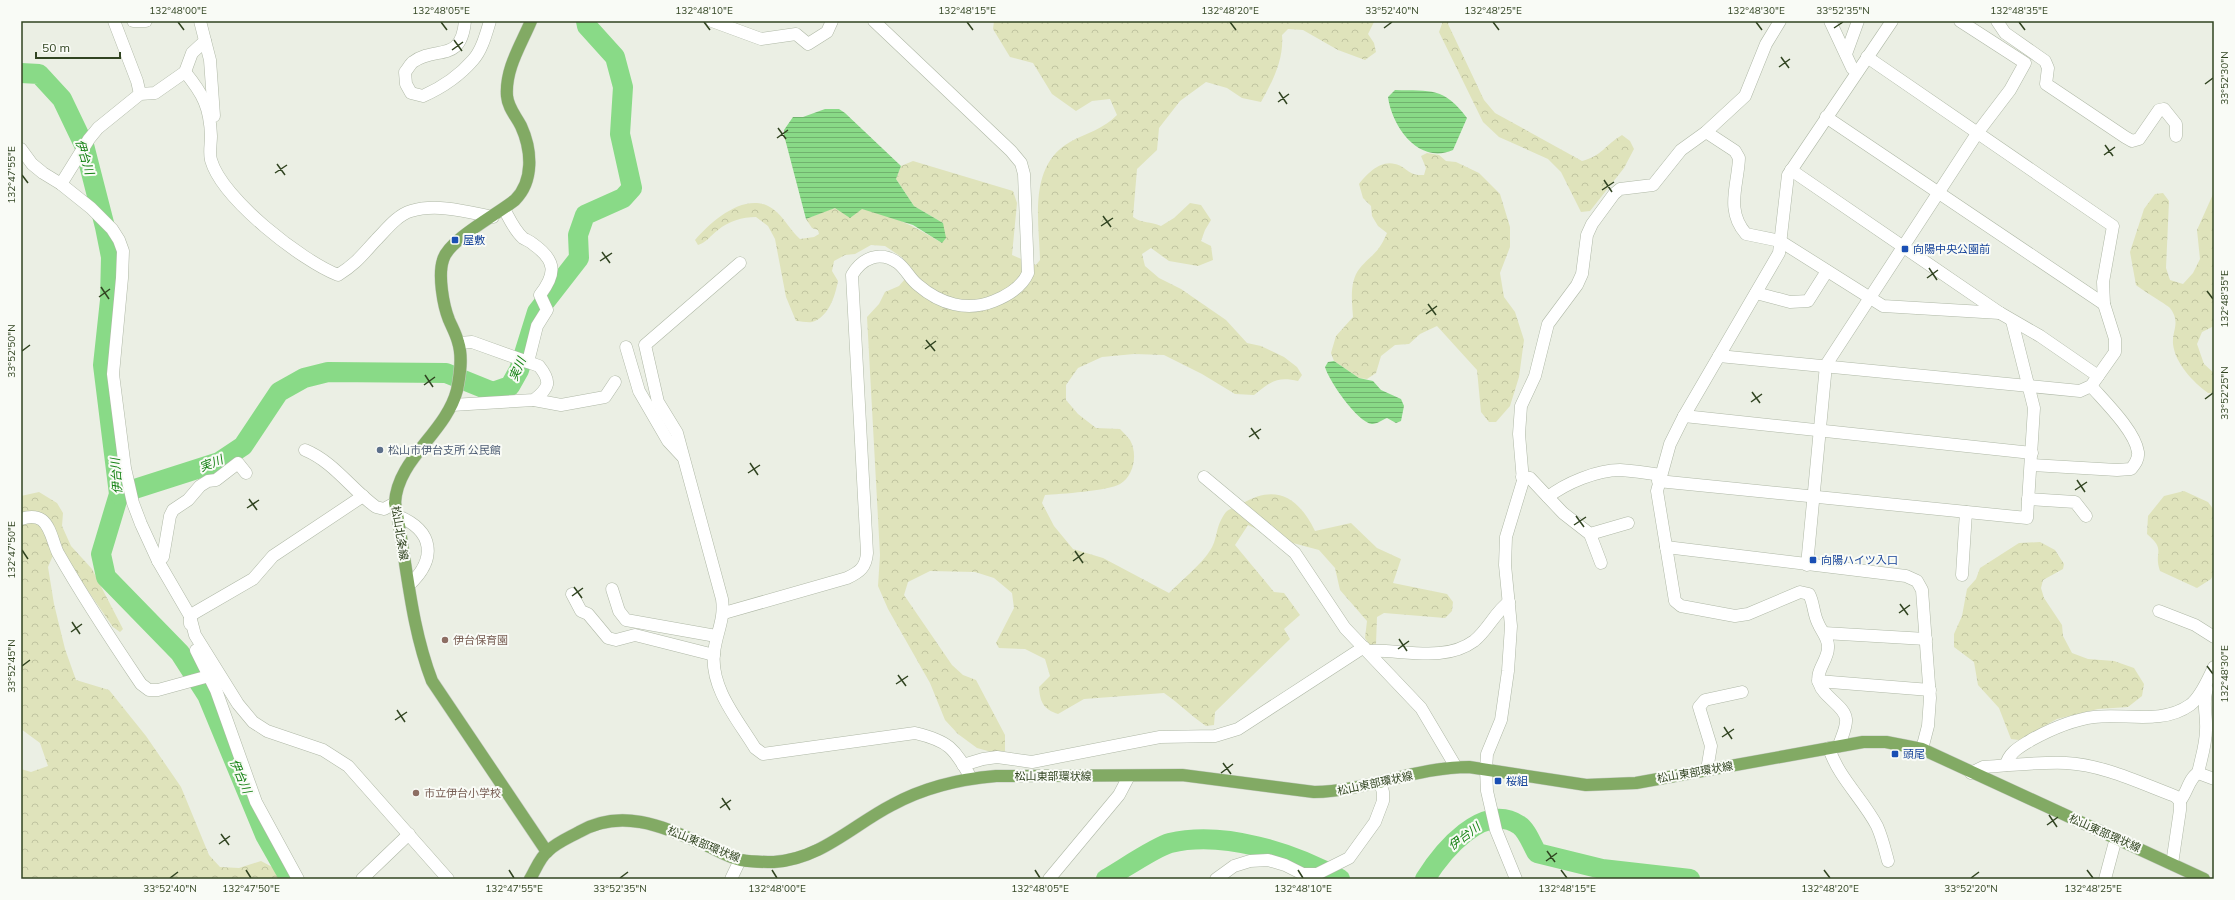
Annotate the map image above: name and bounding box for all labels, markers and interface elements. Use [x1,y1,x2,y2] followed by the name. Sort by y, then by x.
[149,4,207,17] text: 132°48'00"E
[412,4,470,17] text: 132°48'05"E
[675,4,733,17] text: 132°48'10"E
[938,4,996,17] text: 132°48'15"E
[1201,4,1259,17] text: 132°48'20"E
[1365,4,1419,17] text: 33°52'40"N
[1464,4,1522,17] text: 132°48'25"E
[1727,4,1785,17] text: 132°48'30"E
[1816,4,1870,17] text: 33°52'35"N
[1990,4,2048,17] text: 132°48'35"E
[36,34,120,60] scale bar
[42,40,70,55] text: 50 m
[2218,51,2231,105] text: 33°52'30"N
[73,138,98,178] water label: 伊台川
[5,146,18,204] text: 132°47'55"E
[463,233,485,247] place label: 屋敷
[450,235,460,245] marker: 屋敷
[1913,242,1990,256] place label: 向陽中央公園前
[1900,244,1910,254] marker: 向陽中央公園前
[2218,270,2231,328] text: 132°48'35"E
[5,324,18,378] text: 33°52'50"N
[505,353,529,383] water label: 実川
[2218,366,2231,420] text: 33°52'25"N
[388,443,501,457] place label: 松山市伊台支所 公民館
[375,445,385,455] marker: 松山市伊台支所 公民館
[197,451,227,474] water label: 実川
[107,456,125,494] water label: 伊台川
[389,505,411,561] street label: 松山北条線
[5,521,18,579] text: 132°47'50"E
[1821,553,1898,567] place label: 向陽ハイツ入口
[1808,555,1818,565] marker: 向陽ハイツ入口
[453,633,508,647] place label: 伊台保育園
[440,635,450,645] marker: 伊台保育園
[5,639,18,693] text: 33°52'45"N
[2218,645,2231,703] text: 132°48'30"E
[1903,747,1925,761] place label: 頭尾
[1890,749,1900,759] marker: 頭尾
[227,756,256,797] water label: 伊台川
[1656,758,1734,786] street label: 松山東部環状線
[1336,768,1414,798] street label: 松山東部環状線
[1015,769,1092,783] street label: 松山東部環状線
[1506,774,1528,788] place label: 桜組
[1493,776,1503,786] marker: 桜組
[424,786,501,800] place label: 市立伊台小学校
[411,788,421,798] marker: 市立伊台小学校
[2067,811,2143,855] street label: 松山東部環状線
[1445,818,1484,853] water label: 伊台川
[666,823,742,865] street label: 松山東部環状線
[143,882,197,895] text: 33°52'40"N
[222,882,280,895] text: 132°47'50"E
[485,882,543,895] text: 132°47'55"E
[593,882,647,895] text: 33°52'35"N
[748,882,806,895] text: 132°48'00"E
[1011,882,1069,895] text: 132°48'05"E
[1274,882,1332,895] text: 132°48'10"E
[1538,882,1596,895] text: 132°48'15"E
[1801,882,1859,895] text: 132°48'20"E
[1944,882,1998,895] text: 33°52'20"N
[2064,882,2122,895] text: 132°48'25"E

